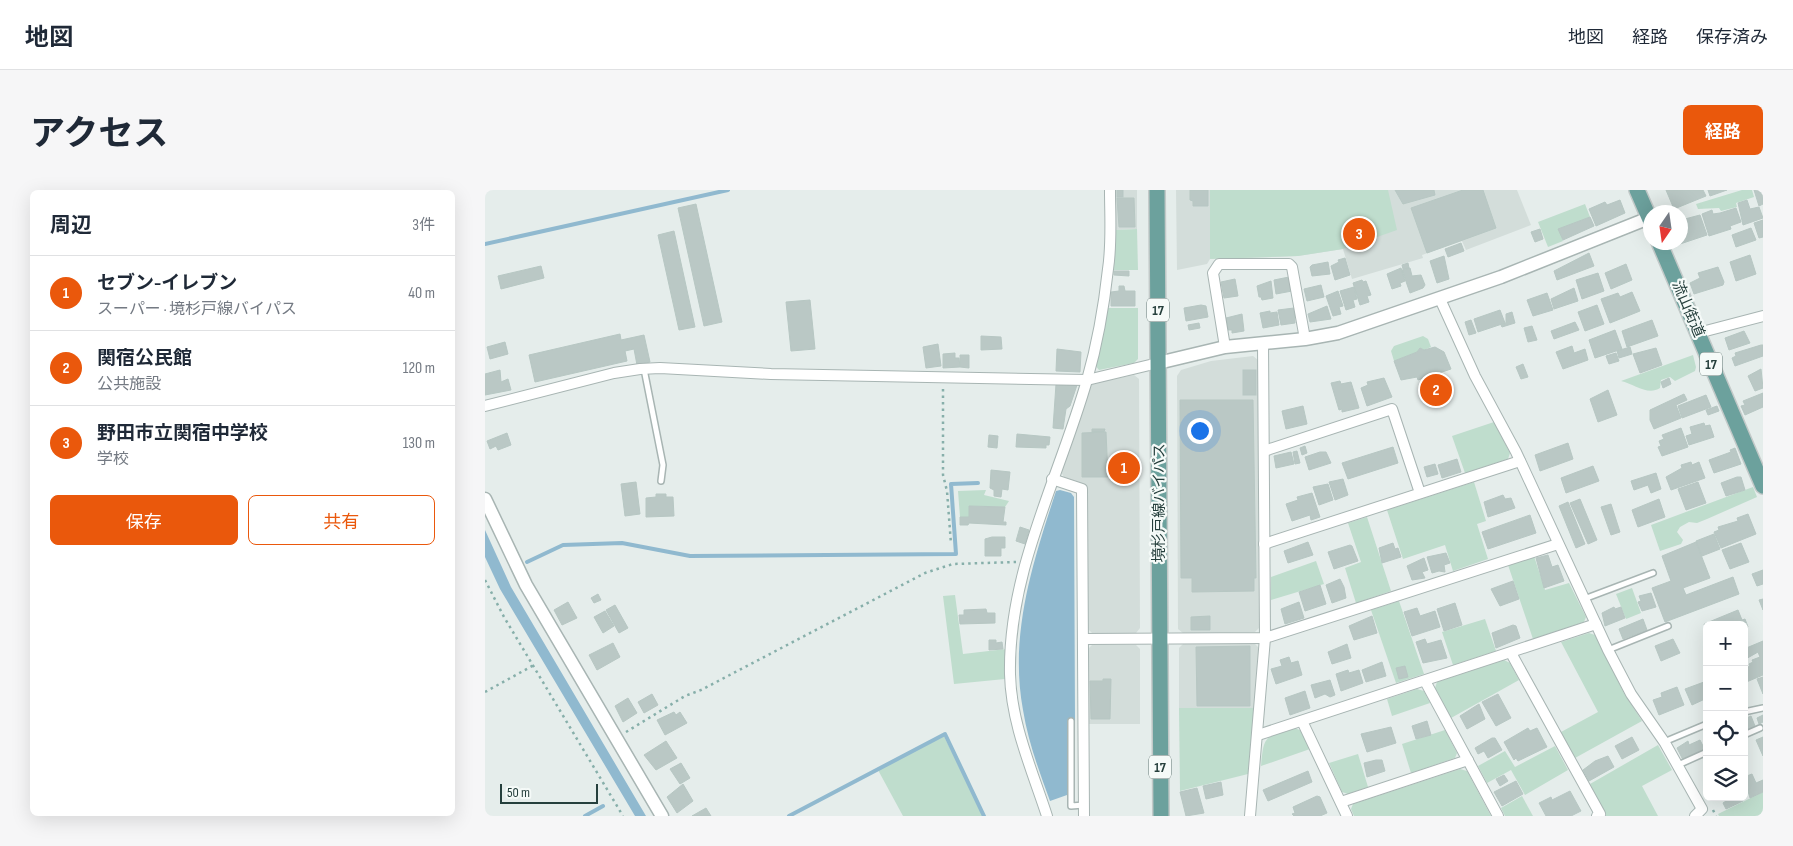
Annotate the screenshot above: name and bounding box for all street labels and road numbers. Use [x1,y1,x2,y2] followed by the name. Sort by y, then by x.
[1668,278,1708,340] street label: 流山街道
[1147,298,1169,322] road number: 17
[1700,352,1722,375] road number: 17
[1150,443,1169,563] street label: 境杉戸線バイパス
[1149,756,1171,778] road number: 17

